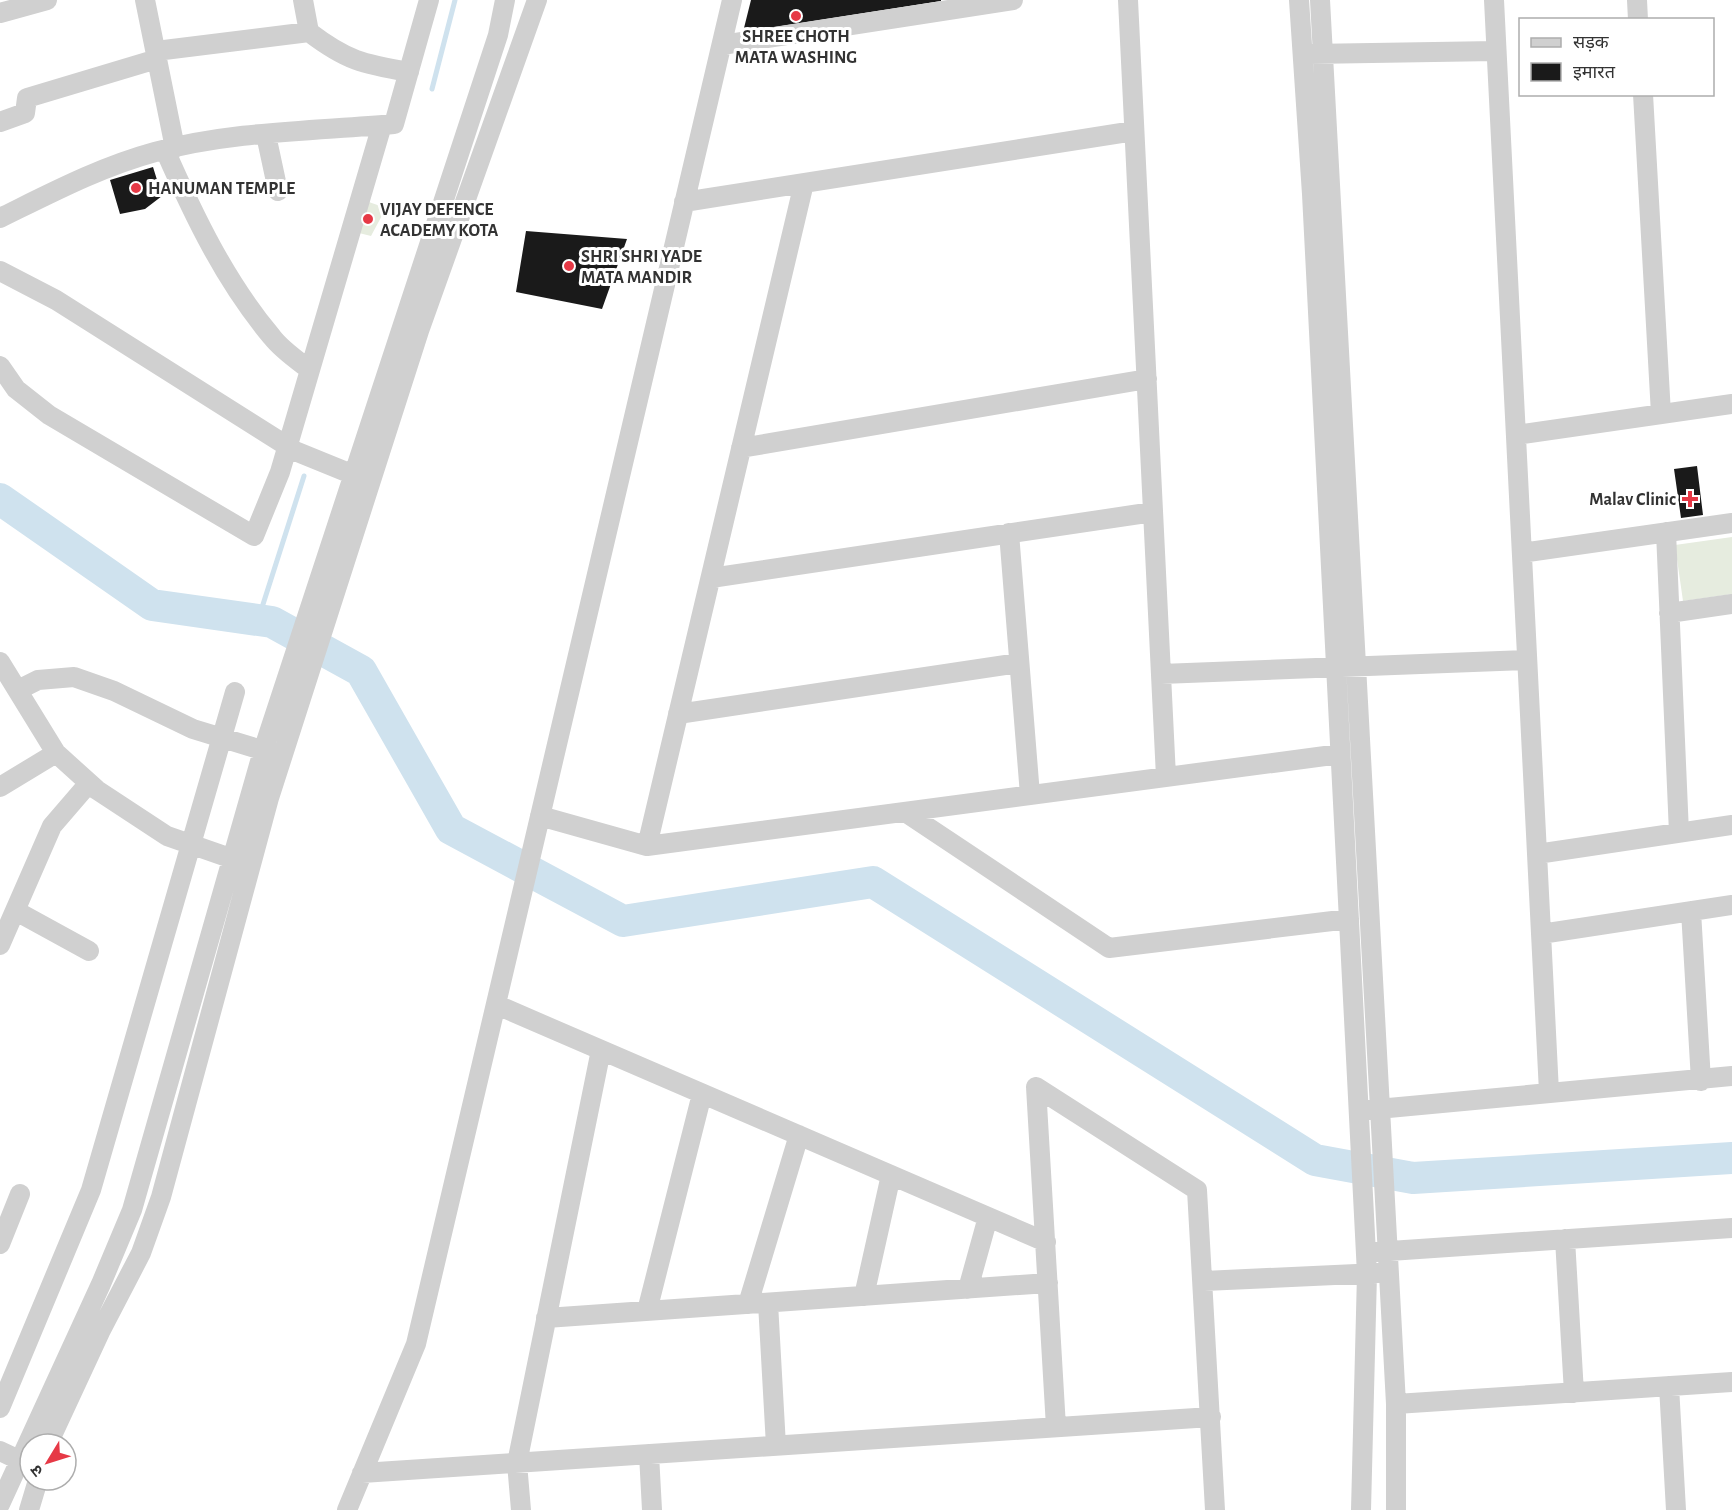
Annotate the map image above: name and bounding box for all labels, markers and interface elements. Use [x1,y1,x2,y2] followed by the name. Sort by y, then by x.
[789,9,803,23] marker: SHREE CHOTH MATA WASHING
[1519,18,1714,96] legend
[735,28,857,67] place label: SHREE CHOTH MATA WASHING
[1573,34,1610,52] text: सड़क
[1573,64,1616,82] text: इमारत
[148,180,295,198] place label: HANUMAN TEMPLE
[129,181,143,195] marker: HANUMAN TEMPLE
[380,201,499,240] place label: VIJAY DEFENCE ACADEMY KOTA
[361,212,375,226] marker: VIJAY DEFENCE ACADEMY KOTA
[581,248,702,287] place label: SHRI SHRI YADE MATA MANDIR
[562,259,576,273] marker: SHRI SHRI YADE MATA MANDIR
[1681,490,1699,508] marker: Malav Clinic
[1589,491,1676,509] place label: Malav Clinic
[18,1432,78,1492] north arrow
[27,1462,46,1479] text: उ

